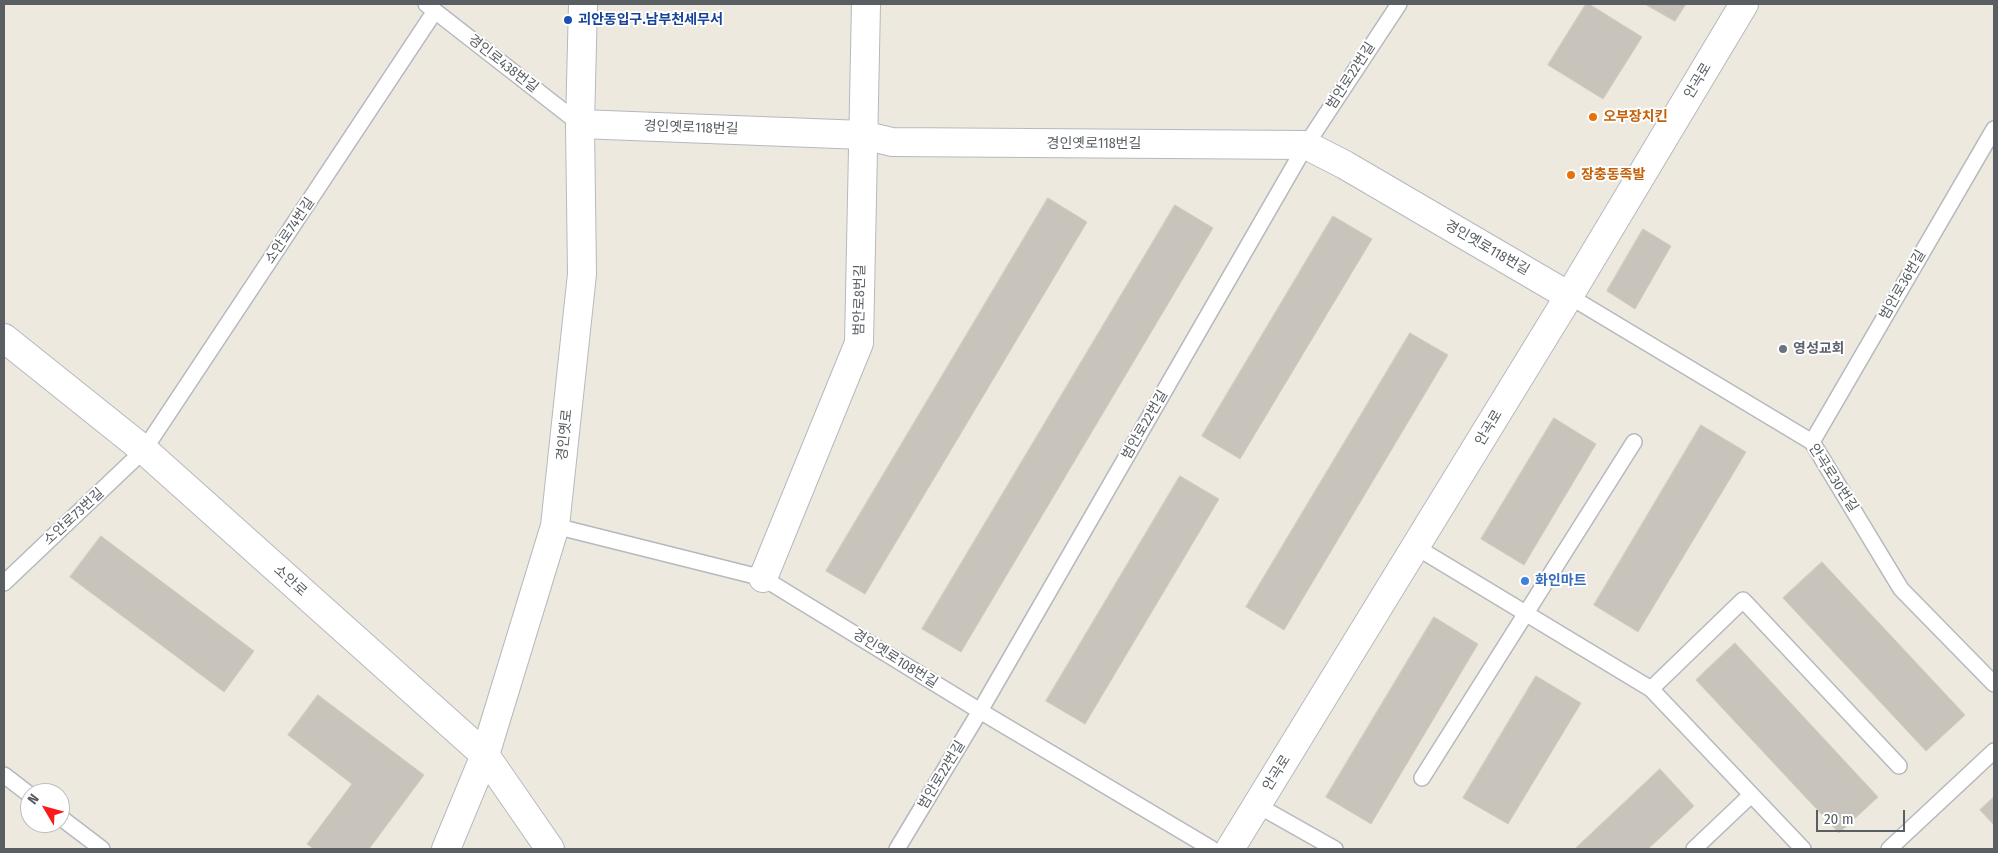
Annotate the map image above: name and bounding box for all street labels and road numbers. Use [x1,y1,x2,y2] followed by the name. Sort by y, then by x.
[465,31,541,97] street label: 경인로438번길
[1323,39,1379,113] street label: 범안로22번길
[1681,60,1715,102] street label: 안곡로
[643,118,739,138] street label: 경인옛로118번길
[1046,136,1142,152] street label: 경인옛로118번길
[262,195,318,267] street label: 소안로74번길
[1442,217,1532,279] street label: 경인옛로118번길
[1876,247,1930,323] street label: 범안로36번길
[851,264,869,336] street label: 범안로8번길
[1119,388,1171,462] street label: 범안로22번길
[1472,407,1506,449] street label: 안곡로
[554,409,576,461] street label: 경인옛로
[1805,441,1861,515] street label: 안곡로30번길
[40,485,108,549] street label: 소안로73번길
[270,562,310,600] street label: 소안로
[849,626,941,692] street label: 경인옛로108번길
[915,738,969,812] street label: 범안로22번길
[1260,752,1294,794] street label: 안곡로

